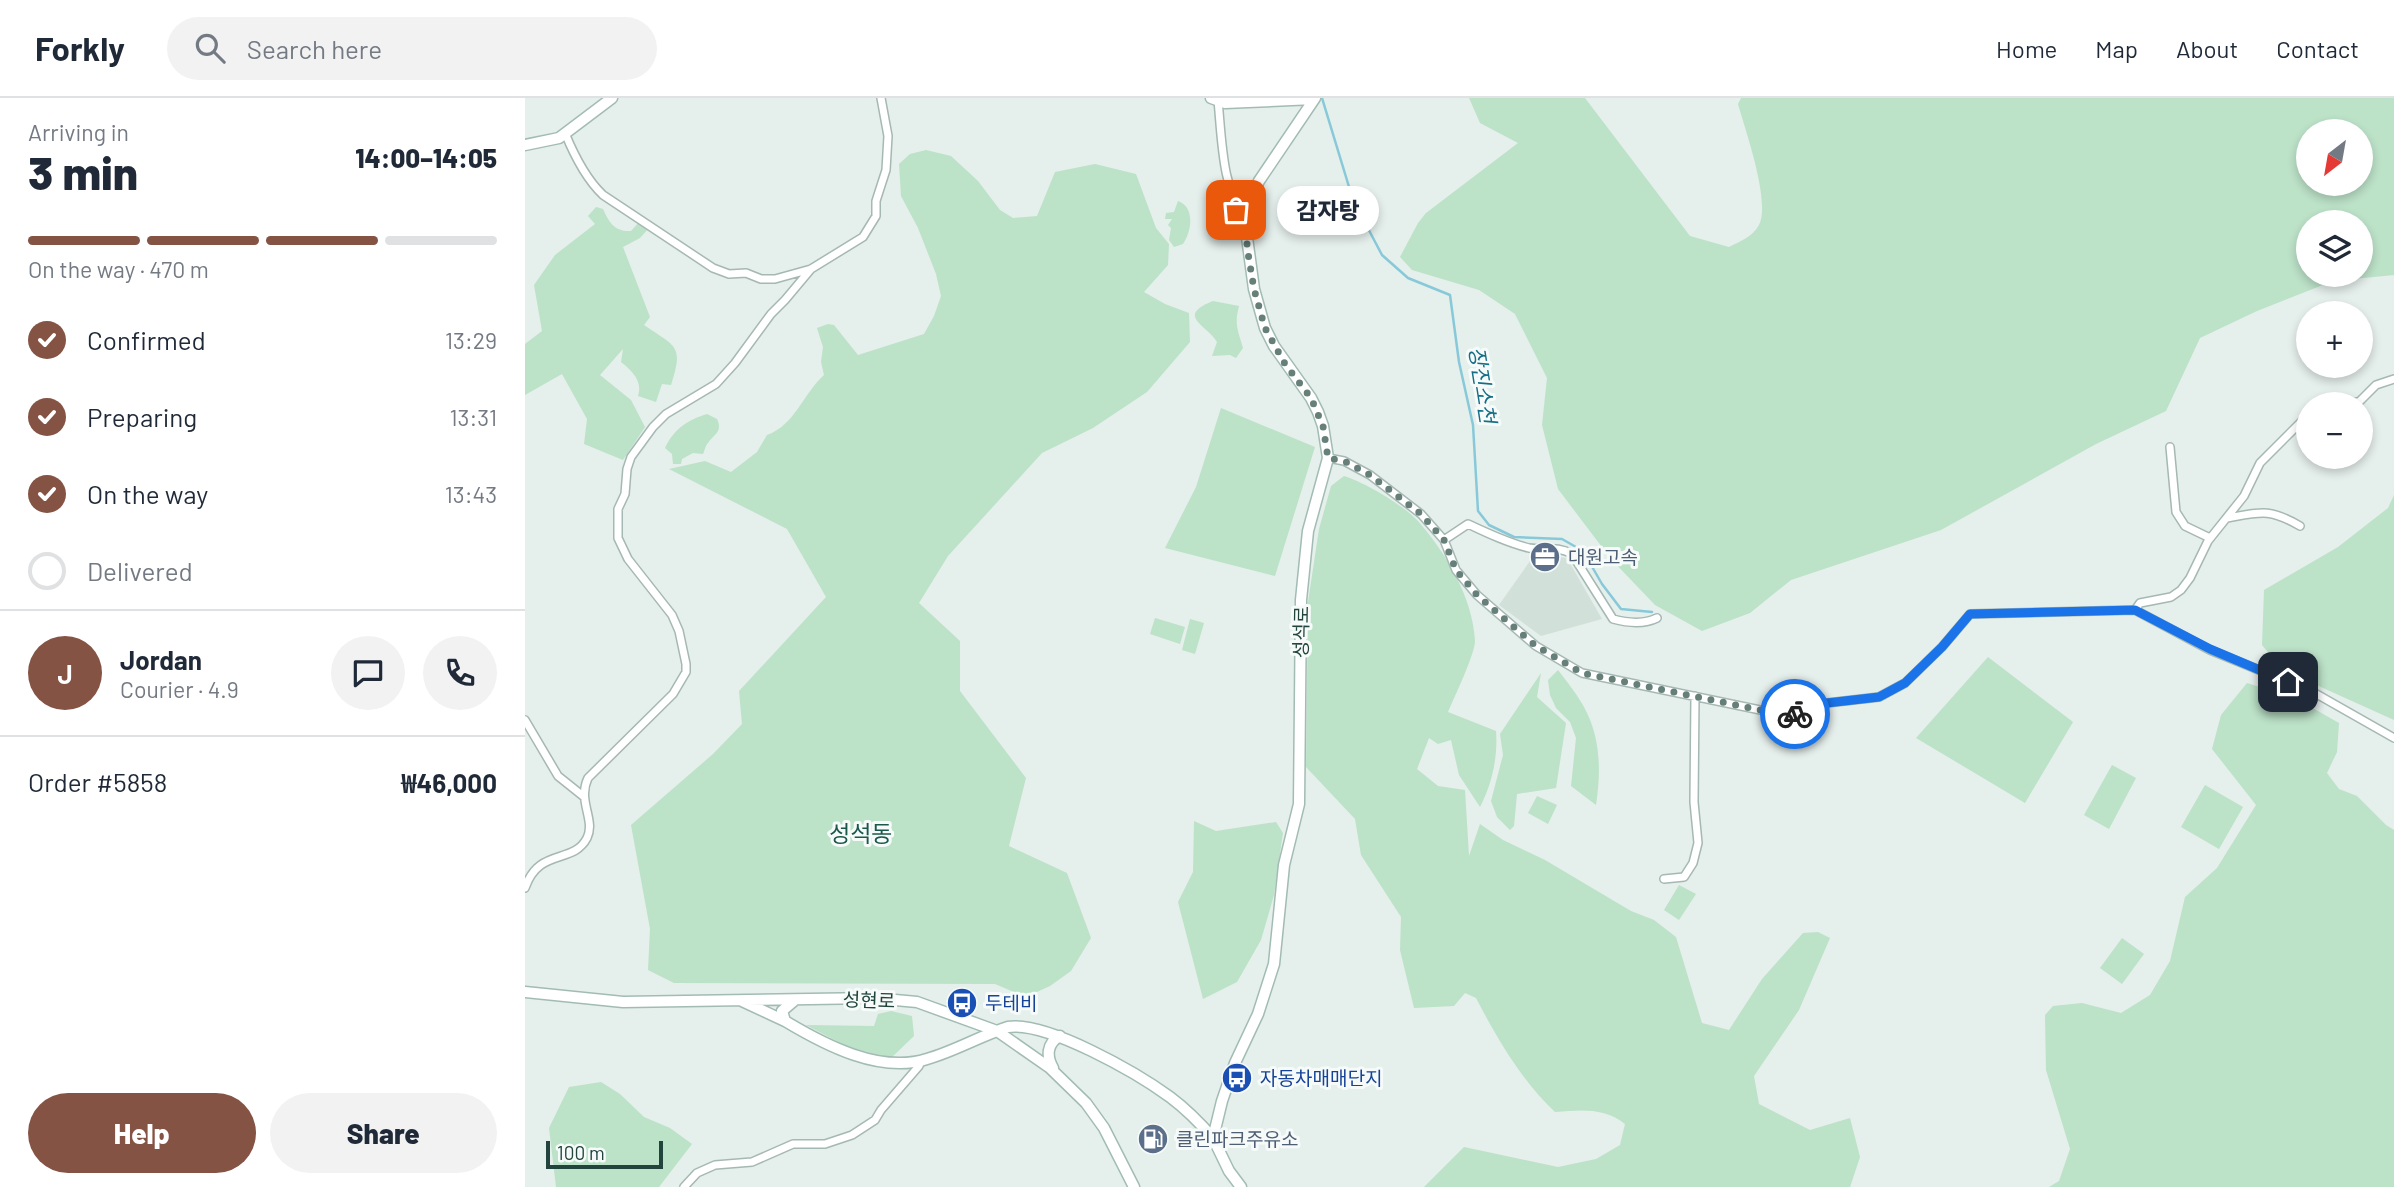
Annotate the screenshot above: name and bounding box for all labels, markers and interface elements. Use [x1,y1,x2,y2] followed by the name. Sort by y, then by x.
[167,17,657,80] search box
[35,28,125,68] text: Forkly
[191,29,229,67] icon: search
[247,33,382,64] text: Search here
[1996,34,2057,63] text: Home
[2095,34,2138,63] text: Map
[2176,34,2238,63] text: About
[2276,34,2359,63] text: Contact
[28,118,129,146] text: Arriving in
[2296,119,2373,196] north arrow
[2296,119,2373,469] map controls
[355,142,497,173] text: 14:00–14:05
[28,144,138,199] text: 3 min
[1206,180,1266,240] pin
[1278,186,1379,234] callout: 감자탕
[1217,191,1255,229] icon: bag
[1296,196,1360,224] text: 감자탕
[2296,210,2373,287] button: layers
[28,255,209,283] text: On the way · 470 m
[2296,301,2373,378] button: +
[28,321,66,359] icon: check
[87,324,206,355] text: Confirmed
[445,326,497,354] text: 13:29
[1465,345,1502,428] water label: 장진소천
[2296,392,2373,469] button: −
[28,398,66,436] icon: check
[87,401,197,432] text: Preparing
[450,403,497,431] text: 13:31
[28,475,66,513] icon: check
[87,478,208,509] text: On the way
[445,480,497,508] text: 13:43
[1528,540,1562,574] office icon: 대원고속
[1568,545,1638,568] place label: 대원고속
[87,555,193,586] text: Delivered
[1289,606,1312,658] street label: 성석로
[331,636,405,710] button: chat
[423,636,497,710] button: phone
[120,644,202,675] text: Jordan
[2258,652,2318,712] pin
[57,658,73,689] text: J
[2269,663,2307,701] icon: home
[120,675,239,703] text: Courier · 4.9
[1760,679,1830,749] courier
[1776,695,1814,733] icon: bike
[28,766,167,797] text: Order #5858
[401,767,497,798] text: ₩46,000
[829,819,893,847] district label: 성석동
[945,986,979,1020] bus stop icon: 두테비
[842,987,896,1012] street label: 성현로
[985,991,1037,1014] place label: 두테비
[1220,1061,1254,1095] bus stop icon: 자동차매매단지
[1260,1066,1382,1089] place label: 자동차매매단지
[28,1093,256,1173] button: Help
[270,1093,497,1173] button: Share
[1136,1122,1170,1156] fuel station icon: 클린파크주유소
[1176,1127,1298,1150] place label: 클린파크주유소
[546,1138,663,1170] scale bar
[557,1141,605,1164] text: 100 m

